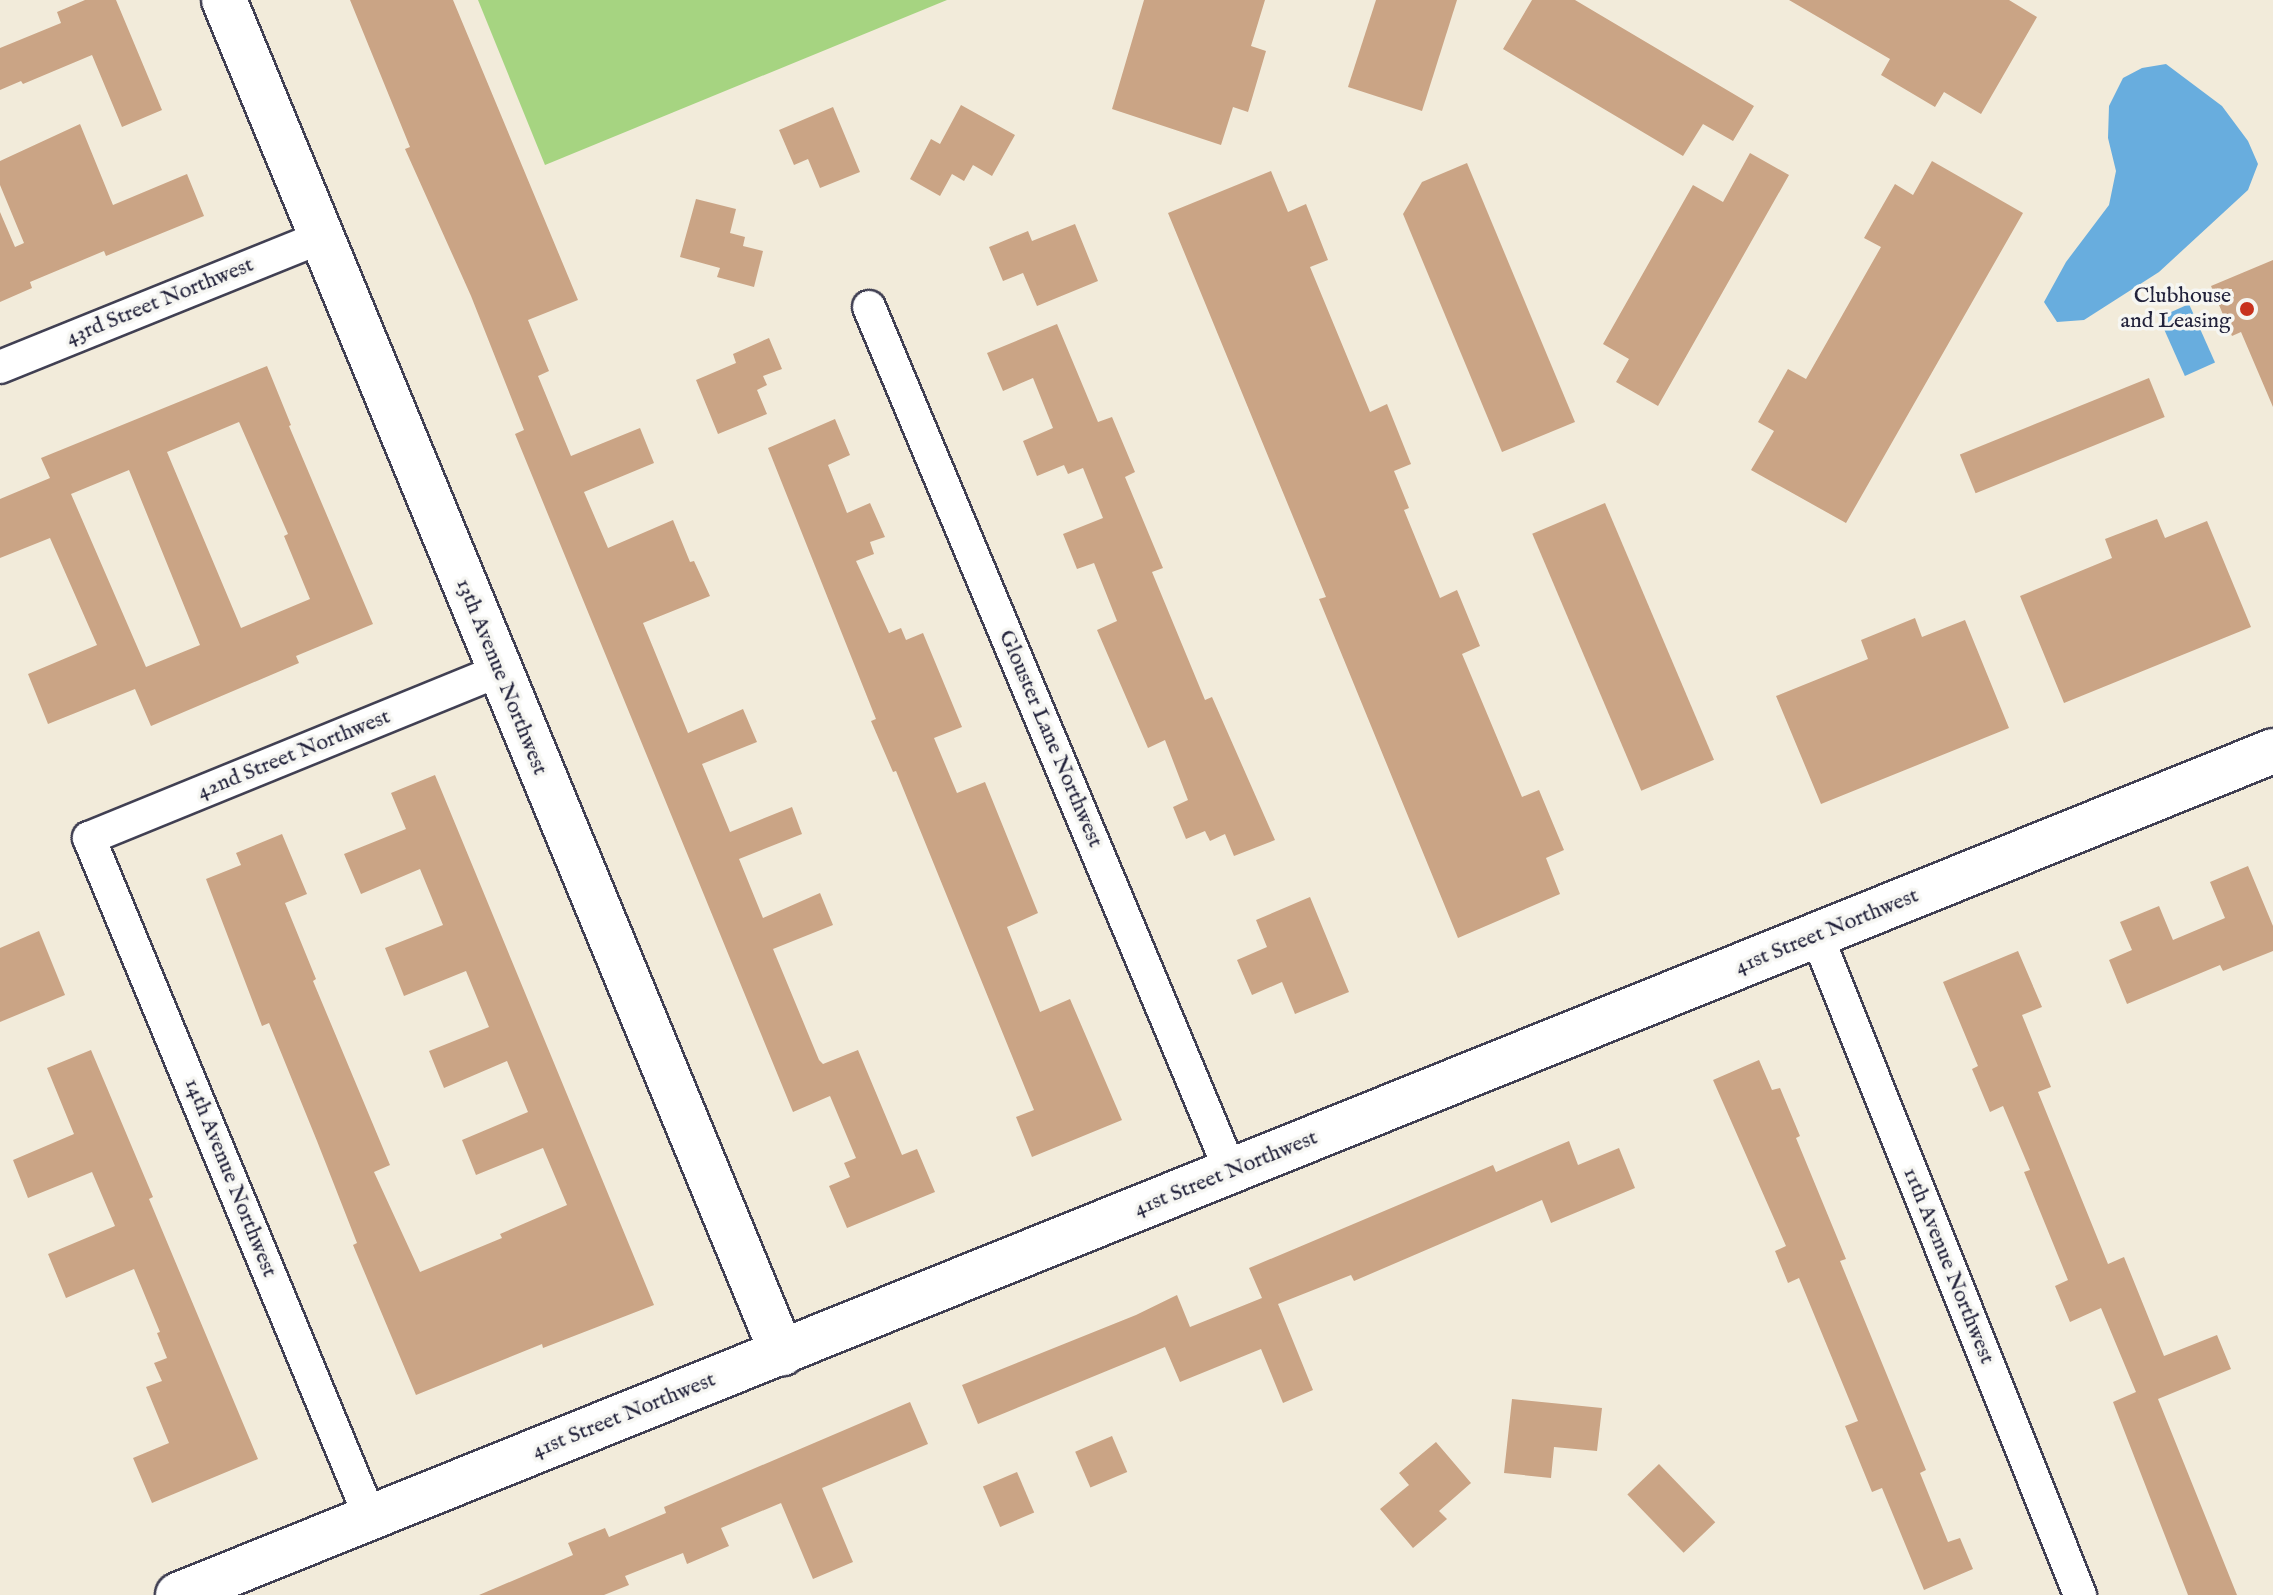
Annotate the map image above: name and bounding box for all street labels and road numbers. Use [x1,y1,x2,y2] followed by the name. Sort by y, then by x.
[62,252,258,352] street label: 43rd Street Northwest
[450,575,552,779] street label: 13th Avenue Northwest
[992,626,1108,852] street label: Glouster Lane Northwest
[194,704,394,806] street label: 42nd Street Northwest
[1731,883,1923,981] street label: 41st Street Northwest
[178,1075,282,1281] street label: 14th Avenue Northwest
[1130,1125,1322,1223] street label: 41st Street Northwest
[1897,1164,1999,1368] street label: 11th Avenue Northwest
[528,1367,720,1465] street label: 41st Street Northwest

